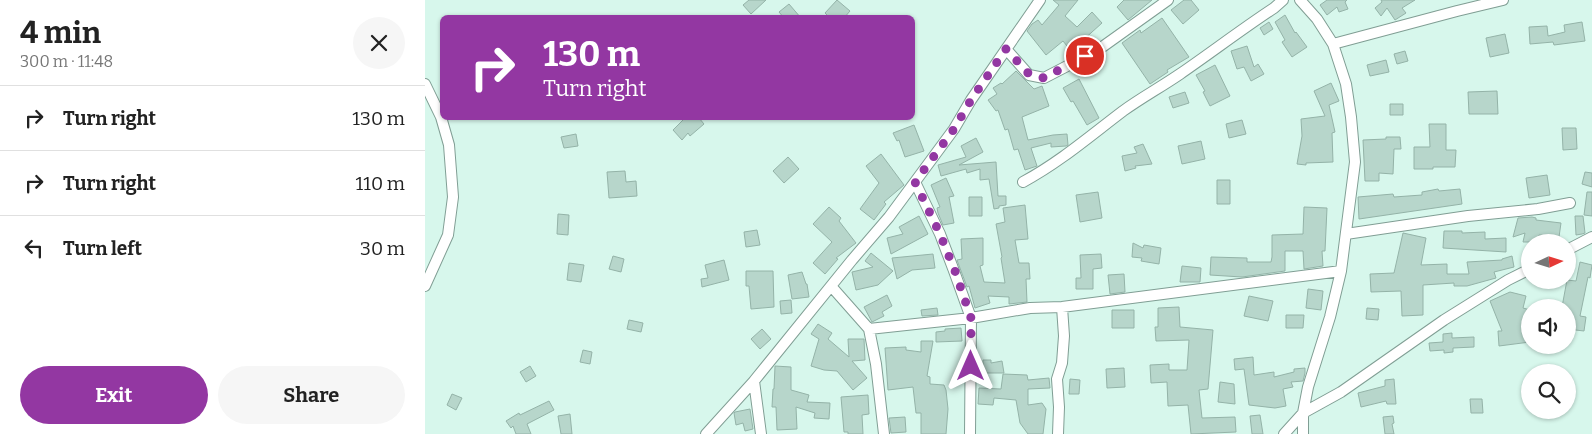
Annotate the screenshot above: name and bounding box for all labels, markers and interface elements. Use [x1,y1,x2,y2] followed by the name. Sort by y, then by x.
[20,15,101,51] text: 4 min
[353,17,405,69] button: close
[543,33,640,75] text: 130 m
[460,35,525,100] icon: right
[1064,35,1106,77] pin
[1071,42,1099,70] icon: arrive
[20,52,113,71] text: 300 m · 11:48
[543,75,646,102] text: Turn right
[20,104,48,132] icon: right
[63,107,156,130] text: Turn right
[352,107,405,130] text: 130 m
[20,169,48,197] icon: right
[63,172,156,195] text: Turn right
[355,172,405,195] text: 110 m
[20,234,48,262] icon: left
[1521,234,1576,289] north arrow
[1521,234,1576,419] map controls
[63,237,142,260] text: Turn left
[360,237,405,260] text: 30 m
[1521,299,1576,354] button: sound
[944,339,996,391] position arrow
[1521,364,1576,419] button: search
[20,366,208,424] button: Exit
[218,366,405,424] button: Share

